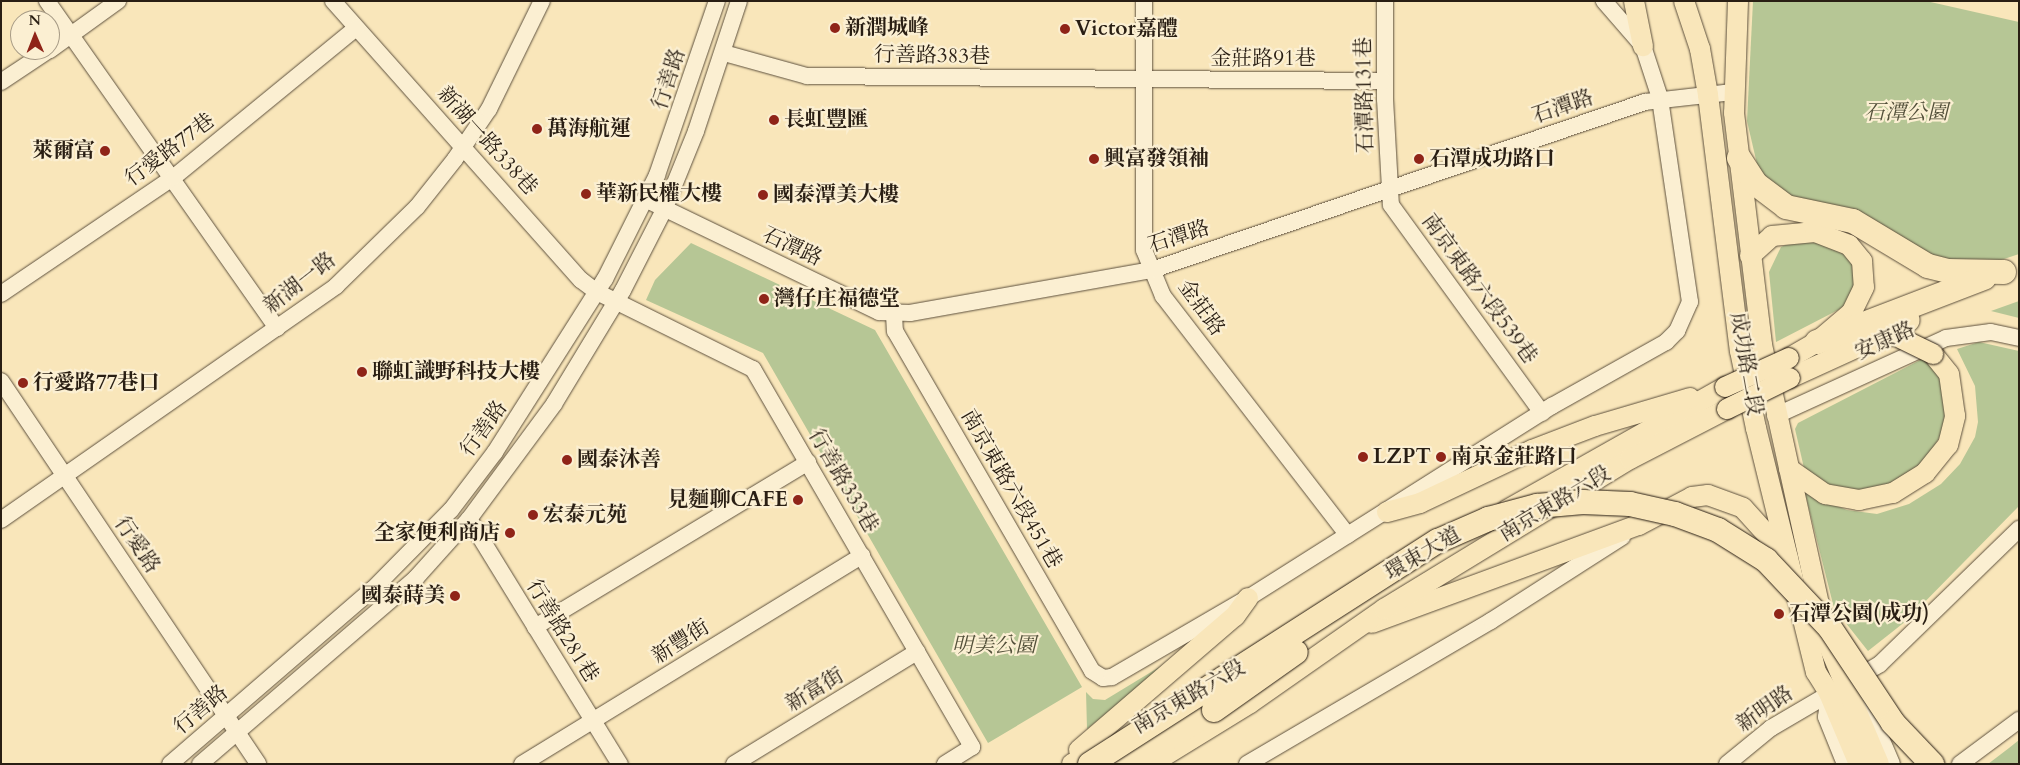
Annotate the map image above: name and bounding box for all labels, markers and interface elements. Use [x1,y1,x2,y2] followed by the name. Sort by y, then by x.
[10,10,60,60] north arrow
[29,11,41,30] text: N
[845,15,929,41] place label: 新潤城峰
[1075,16,1178,42] place label: Victor嘉醴
[829,22,841,34] marker: 新潤城峰
[1059,23,1071,35] marker: Victor嘉醴
[1351,37,1379,153] street label: 石潭路131巷
[874,42,990,70] street label: 行善路383巷
[647,45,691,113] street label: 行善路
[1210,46,1316,72] street label: 金莊路91巷
[432,82,542,200] street label: 新湖一路338巷
[1529,85,1597,129] street label: 石潭路
[1864,100,1948,126] park label: 石潭公園
[784,107,868,133] place label: 長虹豐匯
[120,108,220,192] street label: 行愛路77巷
[768,114,780,126] marker: 長虹豐匯
[547,116,631,142] place label: 萬海航運
[531,123,543,135] marker: 萬海航運
[32,138,95,164] place label: 萊爾富
[99,145,111,157] marker: 萊爾富
[1104,146,1209,172] place label: 興富發領袖
[1429,146,1555,172] place label: 石潭成功路口
[1088,153,1100,165] marker: 興富發領袖
[1413,153,1425,165] marker: 石潭成功路口
[596,181,722,207] place label: 華新民權大樓
[773,182,899,208] place label: 國泰潭美大樓
[580,188,592,200] marker: 華新民權大樓
[757,189,769,201] marker: 國泰潭美大樓
[1416,209,1542,369] street label: 南京東路六段539巷
[1145,215,1213,259] street label: 石潭路
[758,222,826,272] street label: 石潭路
[259,247,341,319] street label: 新湖一路
[1172,275,1230,341] street label: 金莊路
[774,286,900,312] place label: 灣仔庄福德堂
[758,293,770,305] marker: 灣仔庄福德堂
[1724,310,1768,418] street label: 成功路二段
[1851,317,1919,365] street label: 安康路
[372,359,540,385] place label: 聯虹識野科技大樓
[356,366,368,378] marker: 聯虹識野科技大樓
[33,370,160,396] place label: 行愛路77巷口
[17,377,29,389] marker: 行愛路77巷口
[455,396,513,462] street label: 行善路
[955,405,1067,573] street label: 南京東路六段451巷
[803,424,883,538] street label: 行善路333巷
[1373,444,1431,470] place label: LZPT
[1451,444,1577,470] place label: 南京金莊路口
[577,447,661,473] place label: 國泰沐善
[1357,451,1369,463] marker: LZPT
[1435,451,1447,463] marker: 南京金莊路口
[561,454,573,466] marker: 國泰沐善
[1495,461,1615,547] street label: 南京東路六段
[668,487,788,513] place label: 見麵聊CAFE
[792,494,804,506] marker: 見麵聊CAFE
[543,502,627,528] place label: 宏泰元苑
[527,509,539,521] marker: 宏泰元苑
[109,512,165,578] street label: 行愛路
[374,520,500,546] place label: 全家便利商店
[1380,522,1466,586] street label: 環東大道
[504,527,516,539] marker: 全家便利商店
[521,575,603,687] street label: 行善路281巷
[361,583,445,609] place label: 國泰蒔美
[449,590,461,602] marker: 國泰蒔美
[1789,601,1929,627] place label: 石潭公園(成功)
[1773,608,1785,620] marker: 石潭公園(成功)
[648,615,714,669] street label: 新豐街
[952,633,1036,659] park label: 明美公園
[1128,655,1250,739] street label: 南京東路六段
[782,663,848,717] street label: 新富街
[169,680,233,740] street label: 行善路
[1732,681,1798,737] street label: 新明路

